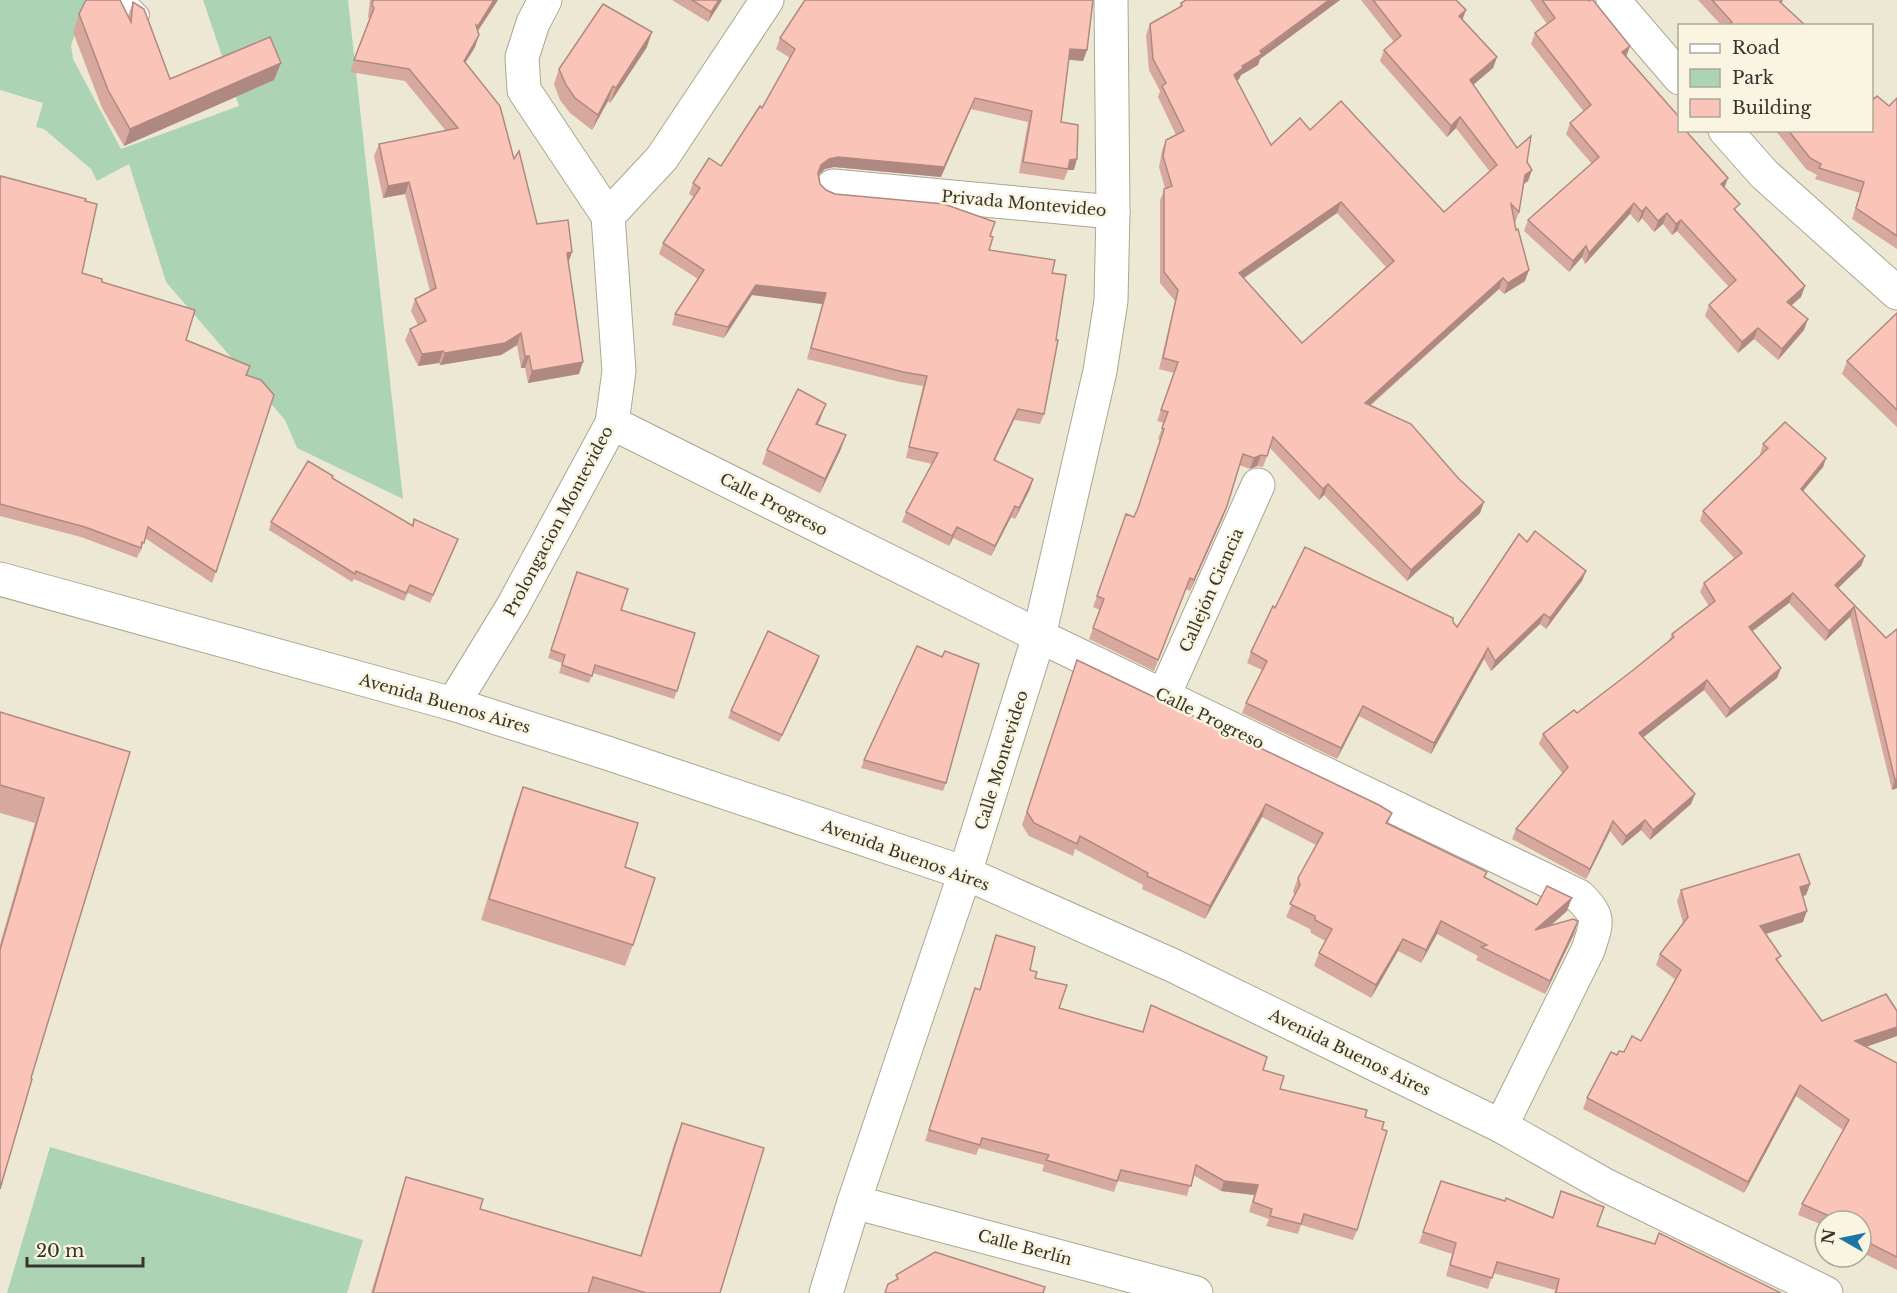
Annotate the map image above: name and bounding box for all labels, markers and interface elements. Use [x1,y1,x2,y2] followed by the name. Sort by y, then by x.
[1678,24,1873,132] legend
[1732,37,1780,59] text: Road
[1732,67,1774,89] text: Park
[1732,97,1811,119] text: Building
[941,186,1107,220] street label: Privada Montevideo
[499,422,617,620] street label: Prolongacion Montevideo
[717,468,831,540] street label: Calle Progreso
[1175,525,1247,655] street label: Callejón Ciencia
[356,669,533,737] street label: Avenida Buenos Aires
[1152,683,1268,753] street label: Calle Progreso
[970,688,1032,832] street label: Calle Montevideo
[818,815,993,895] street label: Avenida Buenos Aires
[1265,1004,1434,1100] street label: Avenida Buenos Aires
[1813,1209,1873,1269] north arrow
[976,1225,1074,1269] street label: Calle Berlín
[1817,1228,1839,1246] text: N
[27,1230,142,1268] scale bar
[36,1240,84,1262] text: 20 m

